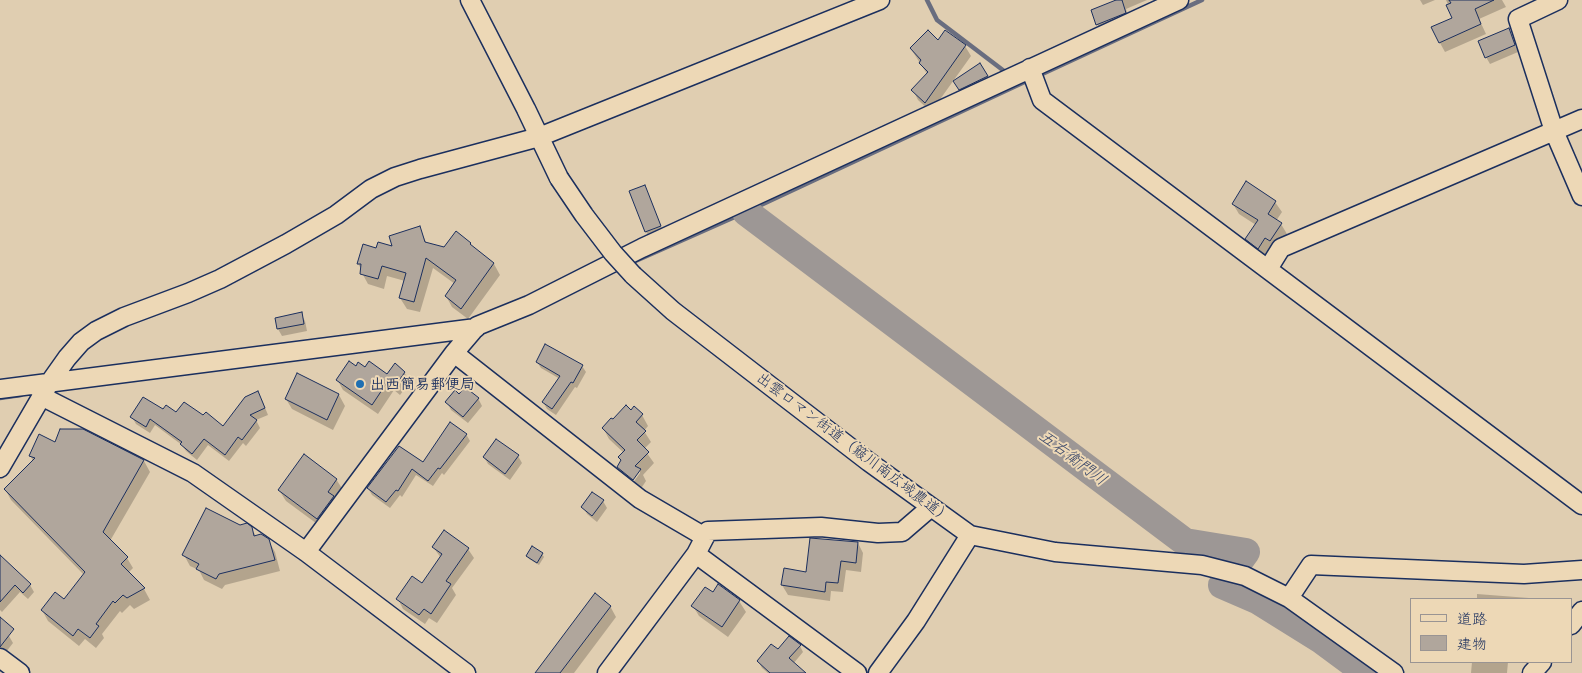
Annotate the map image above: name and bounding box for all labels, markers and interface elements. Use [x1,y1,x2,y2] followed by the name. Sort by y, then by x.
[753,369,955,527] street label: 出雲ロマン街道（簸川南広域農道）
[370,375,475,393] place label: 出西簡易郵便局
[354,378,366,390] marker: 出西簡易郵便局
[1035,426,1111,490] water label: 五右衛門川
[1410,598,1572,663] legend
[1457,608,1487,628] text: 道路
[1457,633,1487,653] text: 建物

